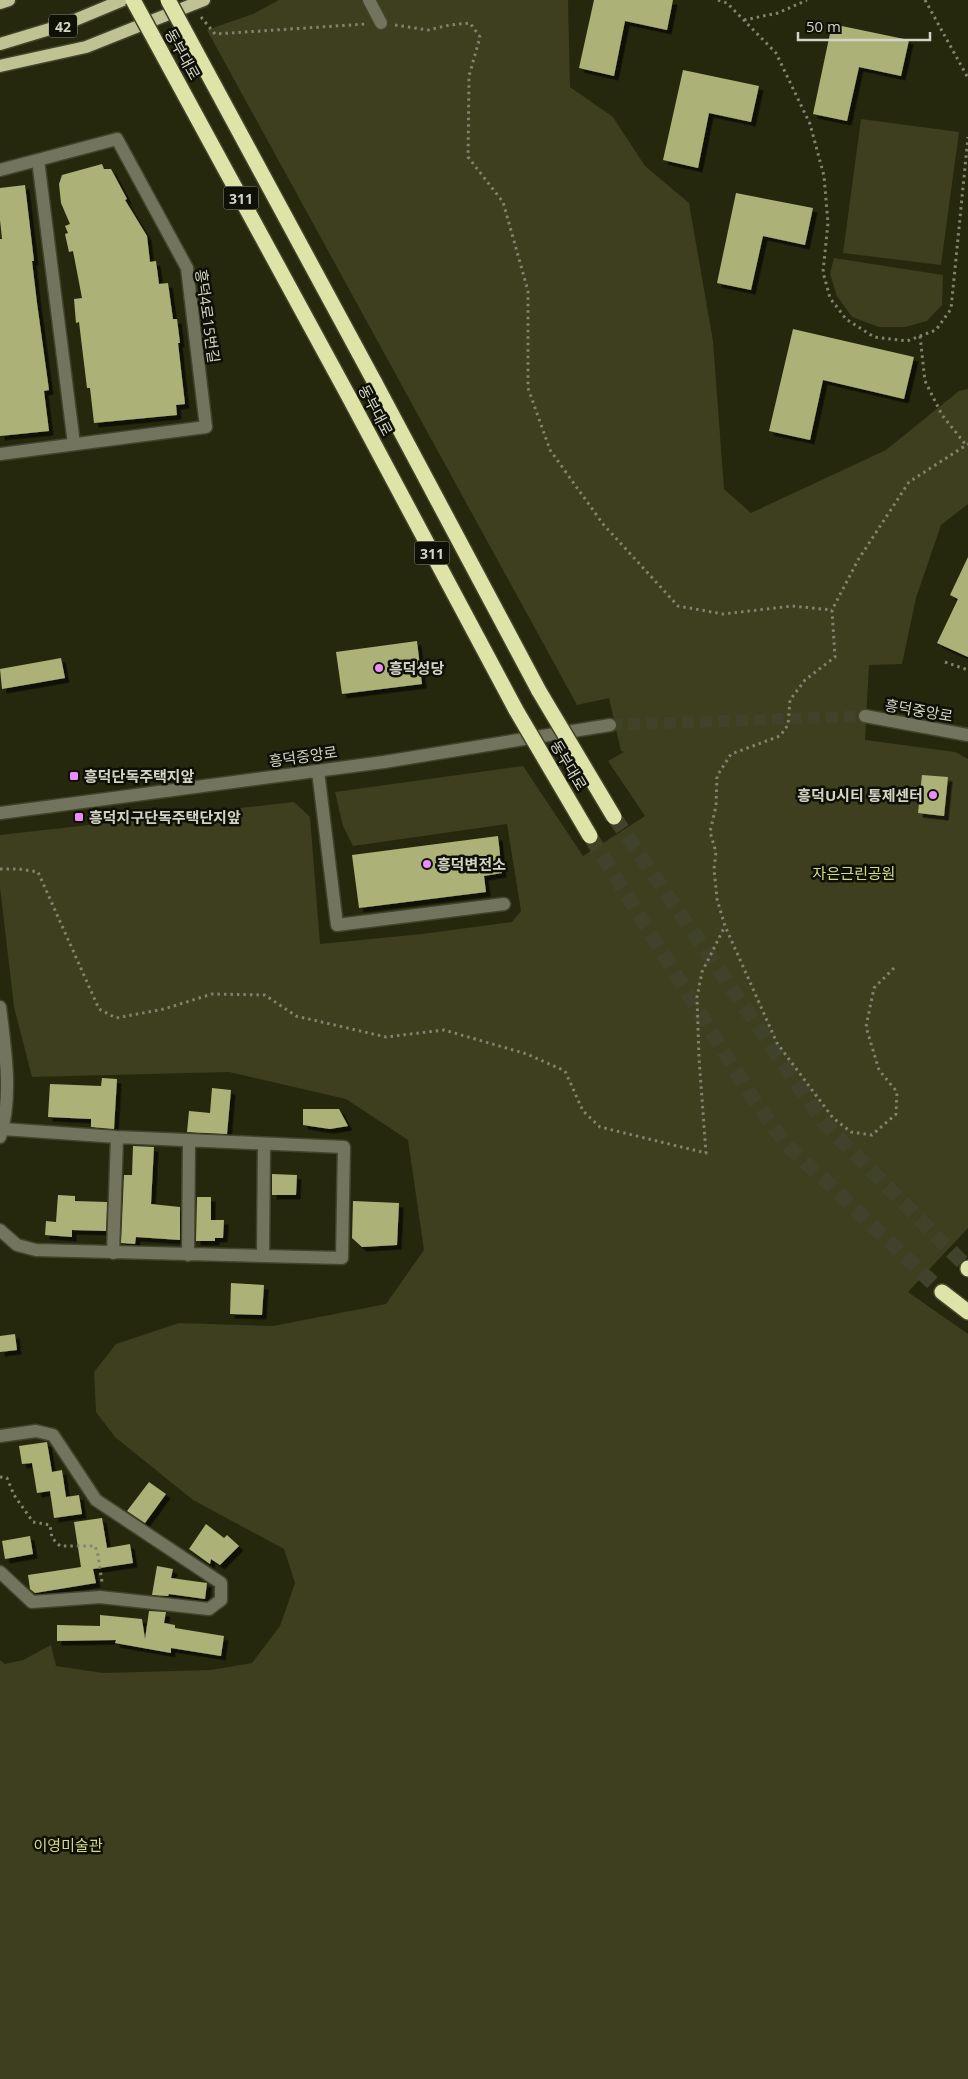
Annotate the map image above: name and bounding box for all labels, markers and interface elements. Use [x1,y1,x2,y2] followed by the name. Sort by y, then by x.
[798,10,930,42] scale bar
[49,15,77,38] road number: 42
[806,16,841,36] text: 50 m
[161,25,205,83] street label: 동부대로
[224,187,258,210] road number: 311
[192,268,224,364] street label: 흥덕4로15번길
[354,381,398,439] street label: 동부대로
[414,542,450,564] road number: 311
[389,658,444,678] place label: 흥덕성당
[373,662,385,674] marker: 흥덕성당
[883,694,955,726] street label: 흥덕중앙로
[546,736,592,794] street label: 동부대로
[267,741,339,771] street label: 흥덕중앙로
[84,766,195,786] place label: 흥덕단독주택지앞
[68,770,80,782] marker: 흥덕단독주택지앞
[797,785,923,805] place label: 흥덕U시티 통제센터
[927,789,939,801] marker: 흥덕U시티 통제센터
[89,807,241,827] place label: 흥덕지구단독주택단지앞
[73,811,85,823] marker: 흥덕지구단독주택단지앞
[437,854,506,874] place label: 흥덕변전소
[421,858,433,870] marker: 흥덕변전소
[813,863,895,883] park label: 자은근린공원
[33,1835,103,1855] park label: 이영미술관

